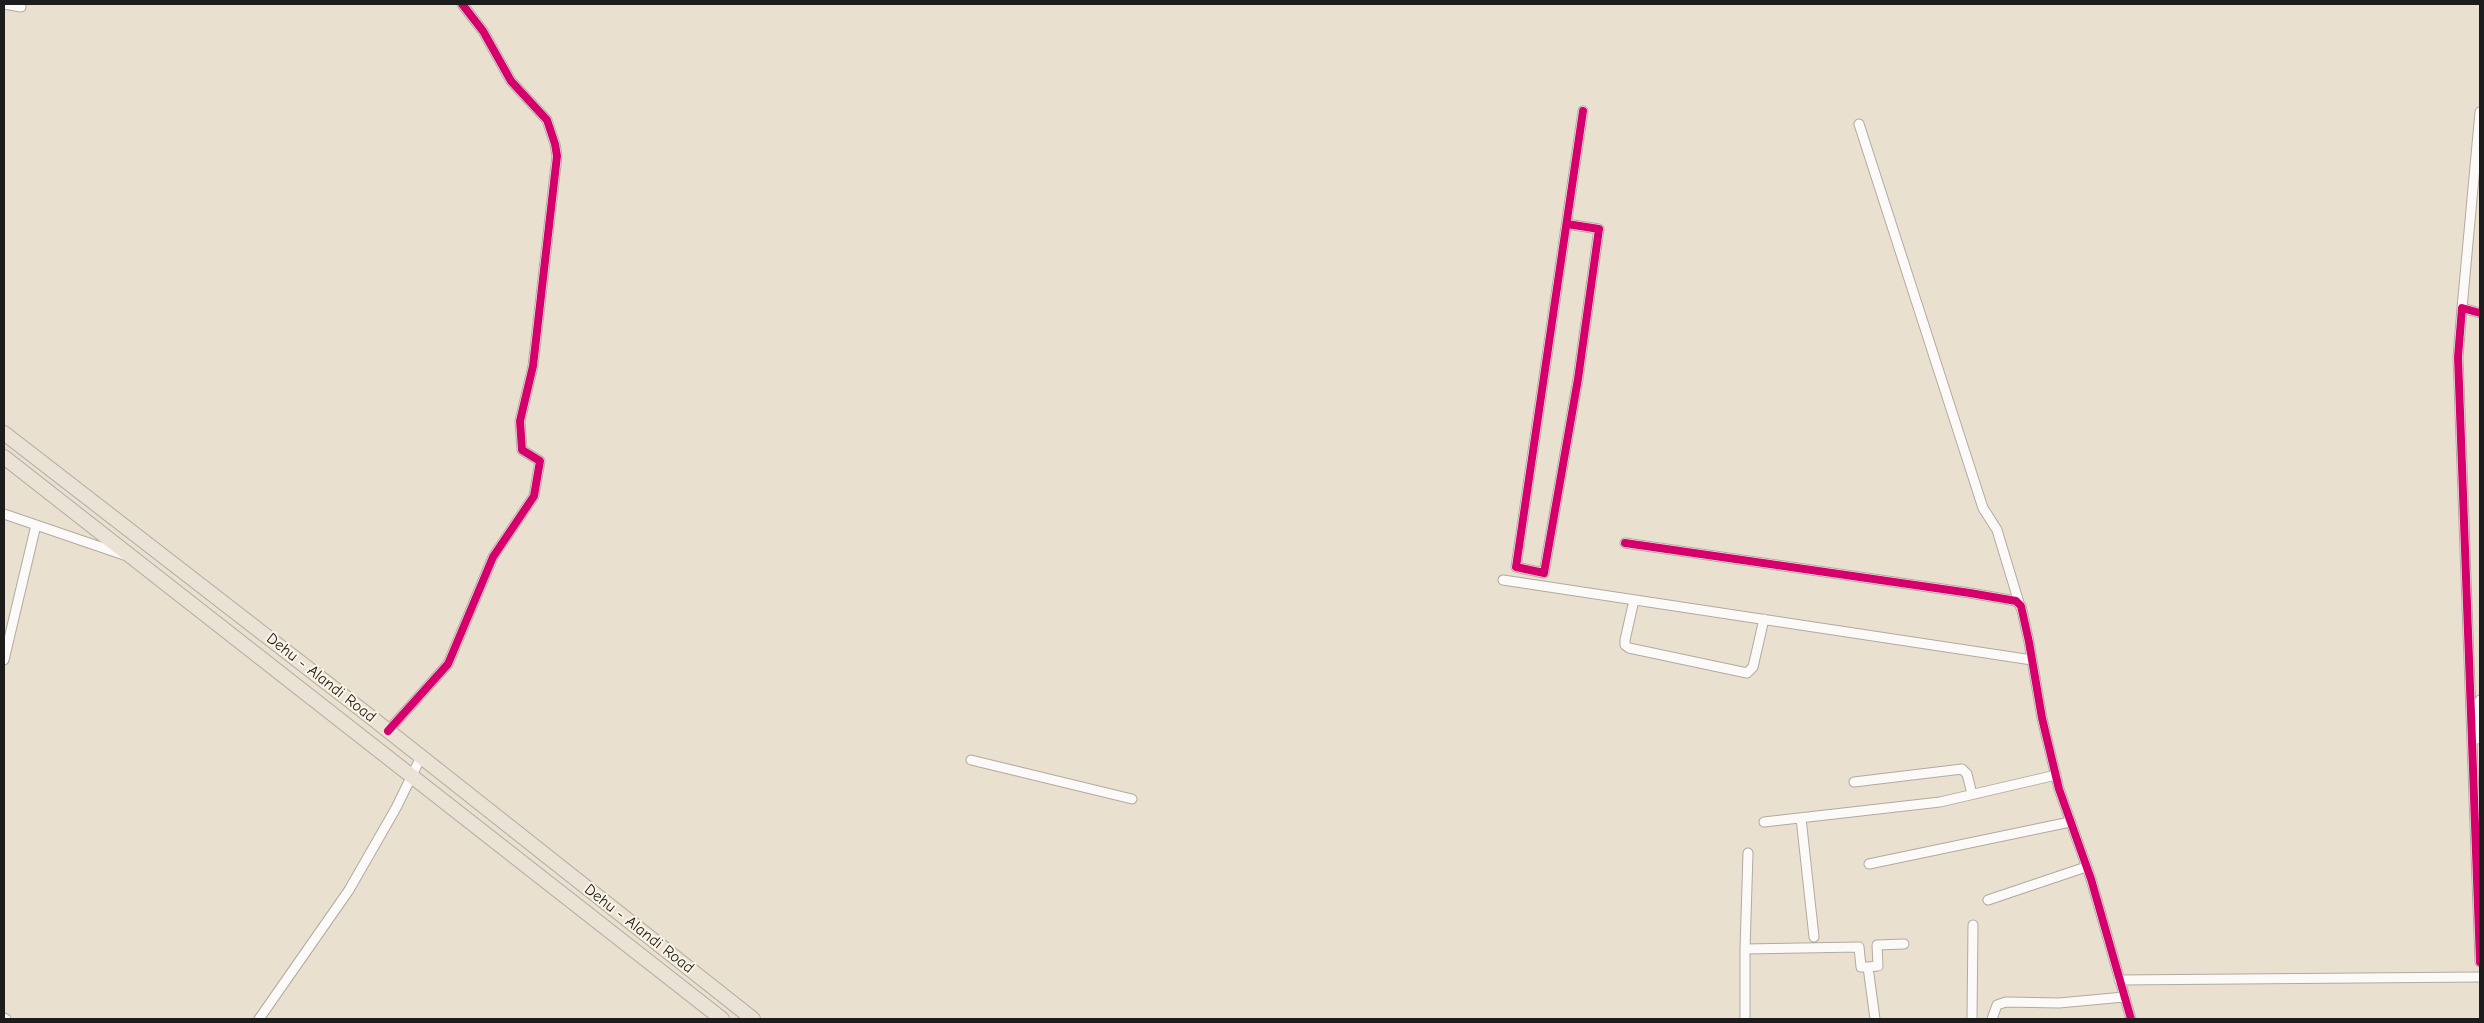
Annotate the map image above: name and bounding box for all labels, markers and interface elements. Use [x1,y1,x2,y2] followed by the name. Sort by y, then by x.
[262,629,380,727] street label: Dehu - Alandi Road
[580,880,698,978] street label: Dehu - Alandi Road

